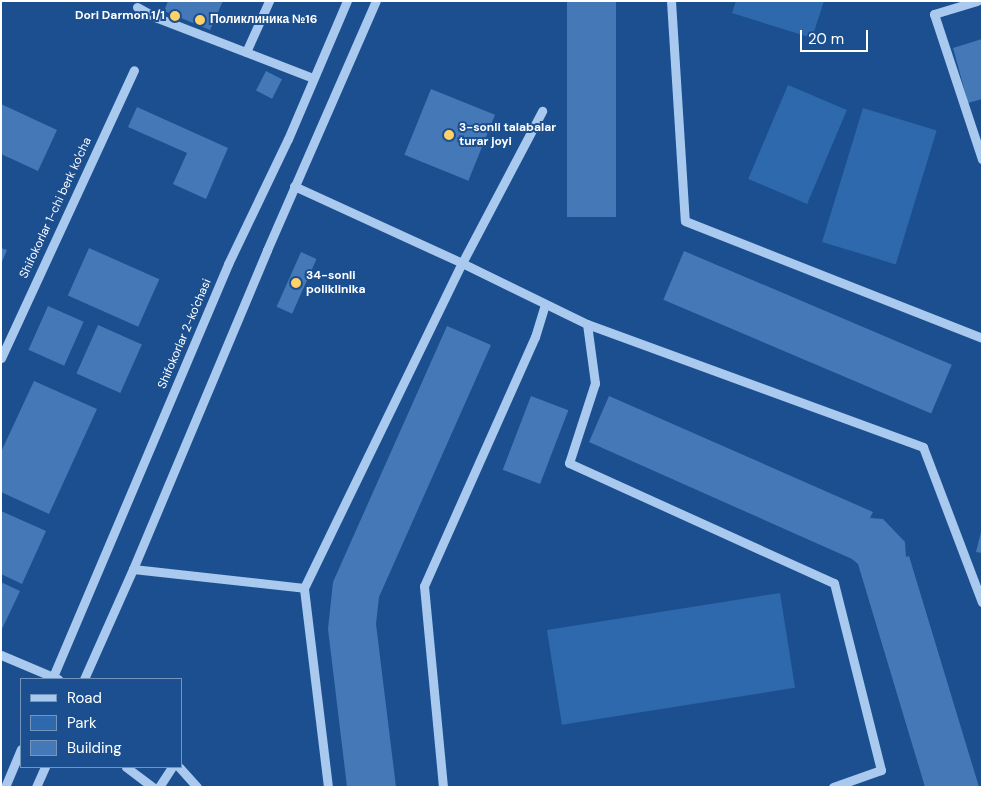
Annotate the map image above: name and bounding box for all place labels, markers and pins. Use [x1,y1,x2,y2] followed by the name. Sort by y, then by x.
[75,9,165,23] place label: Dori Darmon 1/1
[169,10,181,22] marker: Dori Darmon 1/1
[210,13,317,27] place label: Поликлиника №16
[194,14,206,26] marker: Поликлиника №16
[459,121,556,149] place label: 3-sonli talabalar turar joyi
[443,129,455,141] marker: 3-sonli talabalar turar joyi
[306,269,366,297] place label: 34-sonli poliklinika
[290,277,302,289] marker: 34-sonli poliklinika

